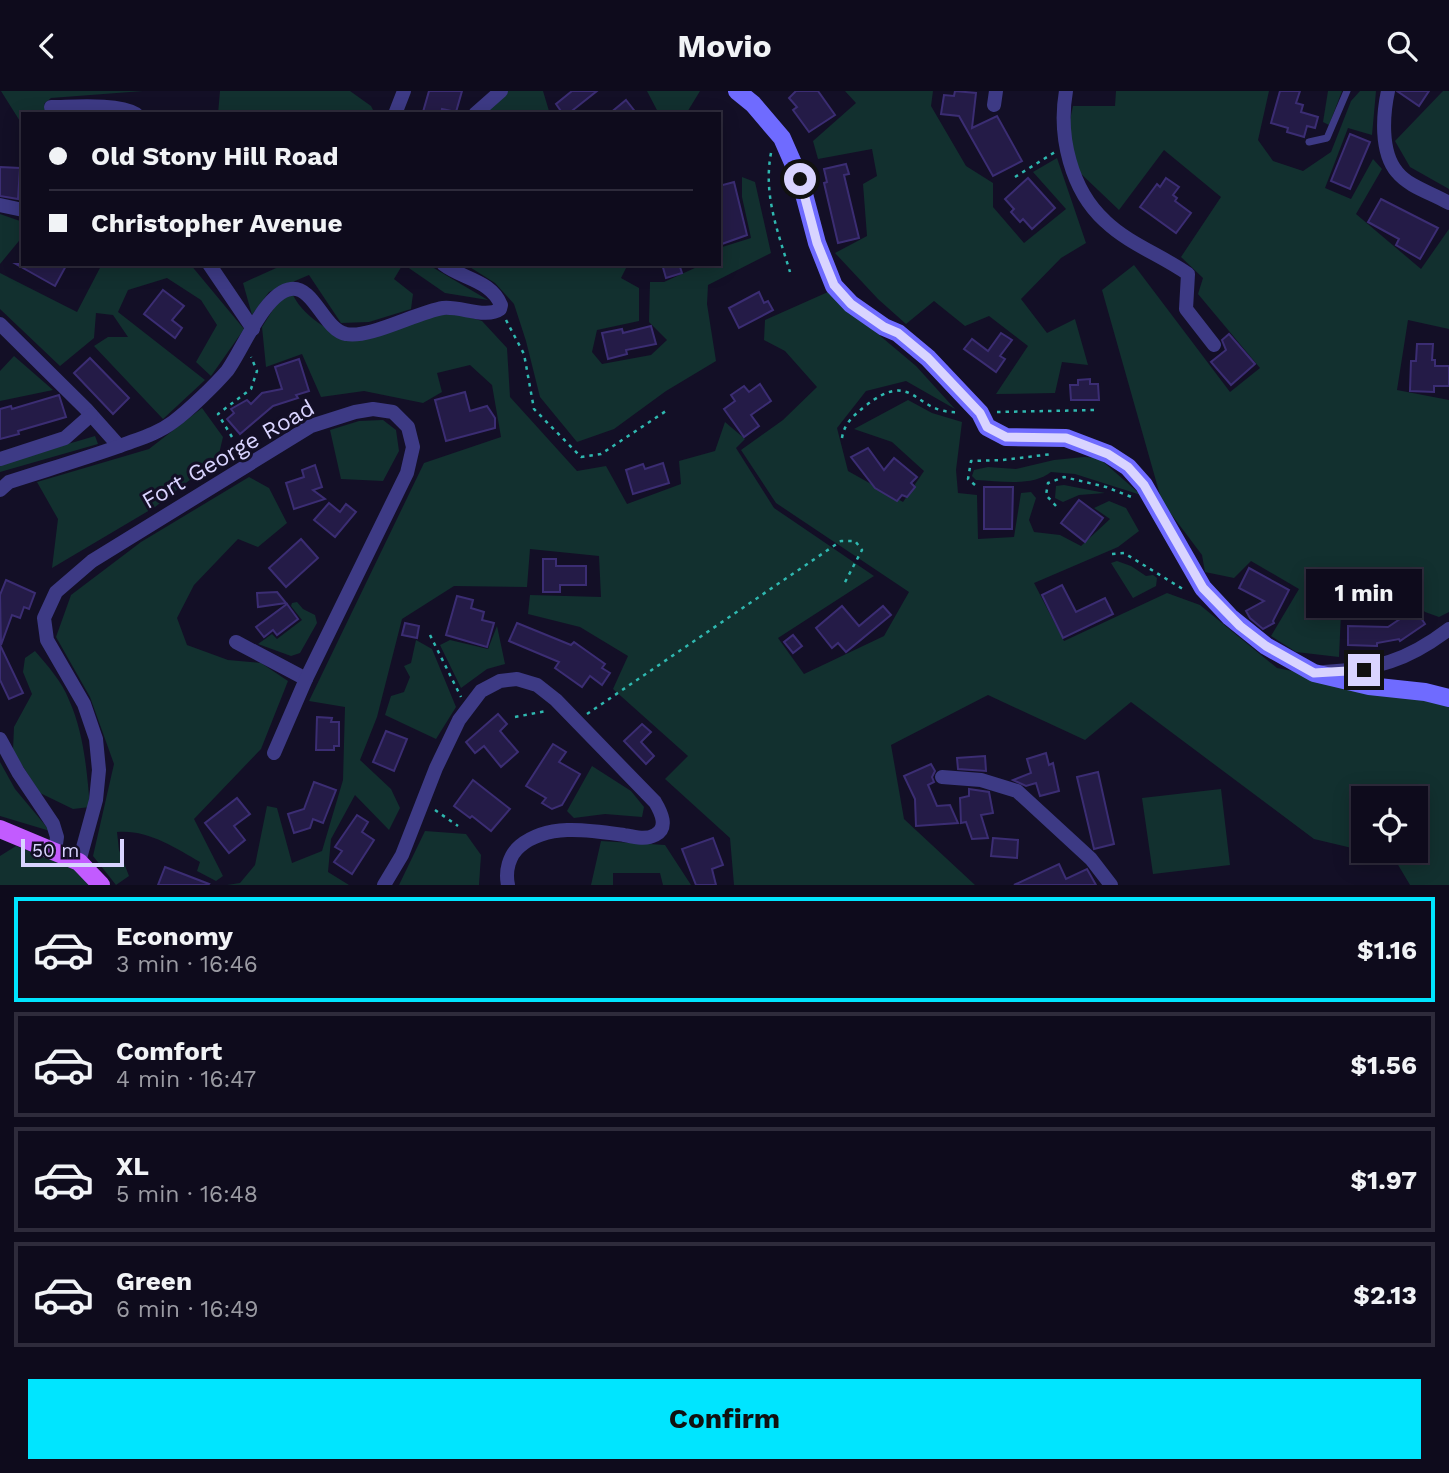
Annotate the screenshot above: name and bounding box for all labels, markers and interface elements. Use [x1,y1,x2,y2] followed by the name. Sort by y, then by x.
[28,27,66,65] icon: back
[677,27,772,65] text: Movio
[1383,27,1421,65] icon: search
[91,141,339,171] text: Old Stony Hill Road
[784,163,816,195] route start
[91,208,343,238] text: Christopher Avenue
[137,394,319,515] street label: Fort George Road
[1306,568,1422,617] callout: 1 min
[1334,580,1394,607] text: 1 min
[1348,654,1380,686] route end
[1351,786,1428,863] map controls
[1351,786,1428,863] button: locate
[21,836,124,868] scale bar
[32,839,79,862] text: 50 m
[32,918,95,981] icon: car
[116,921,233,951] text: Economy
[1357,935,1417,965] text: $1.16
[116,951,258,978] text: 3 min · 16:46
[32,1033,95,1096] icon: car
[116,1036,222,1066] text: Comfort
[1350,1050,1417,1080] text: $1.56
[116,1066,256,1093] text: 4 min · 16:47
[32,1148,95,1211] icon: car
[116,1151,149,1181] text: XL
[1350,1165,1417,1195] text: $1.97
[116,1181,258,1208] text: 5 min · 16:48
[32,1263,95,1326] icon: car
[116,1266,192,1296] text: Green
[1353,1280,1417,1310] text: $2.13
[116,1296,259,1323] text: 6 min · 16:49
[28,1379,1421,1459] button: Confirm

